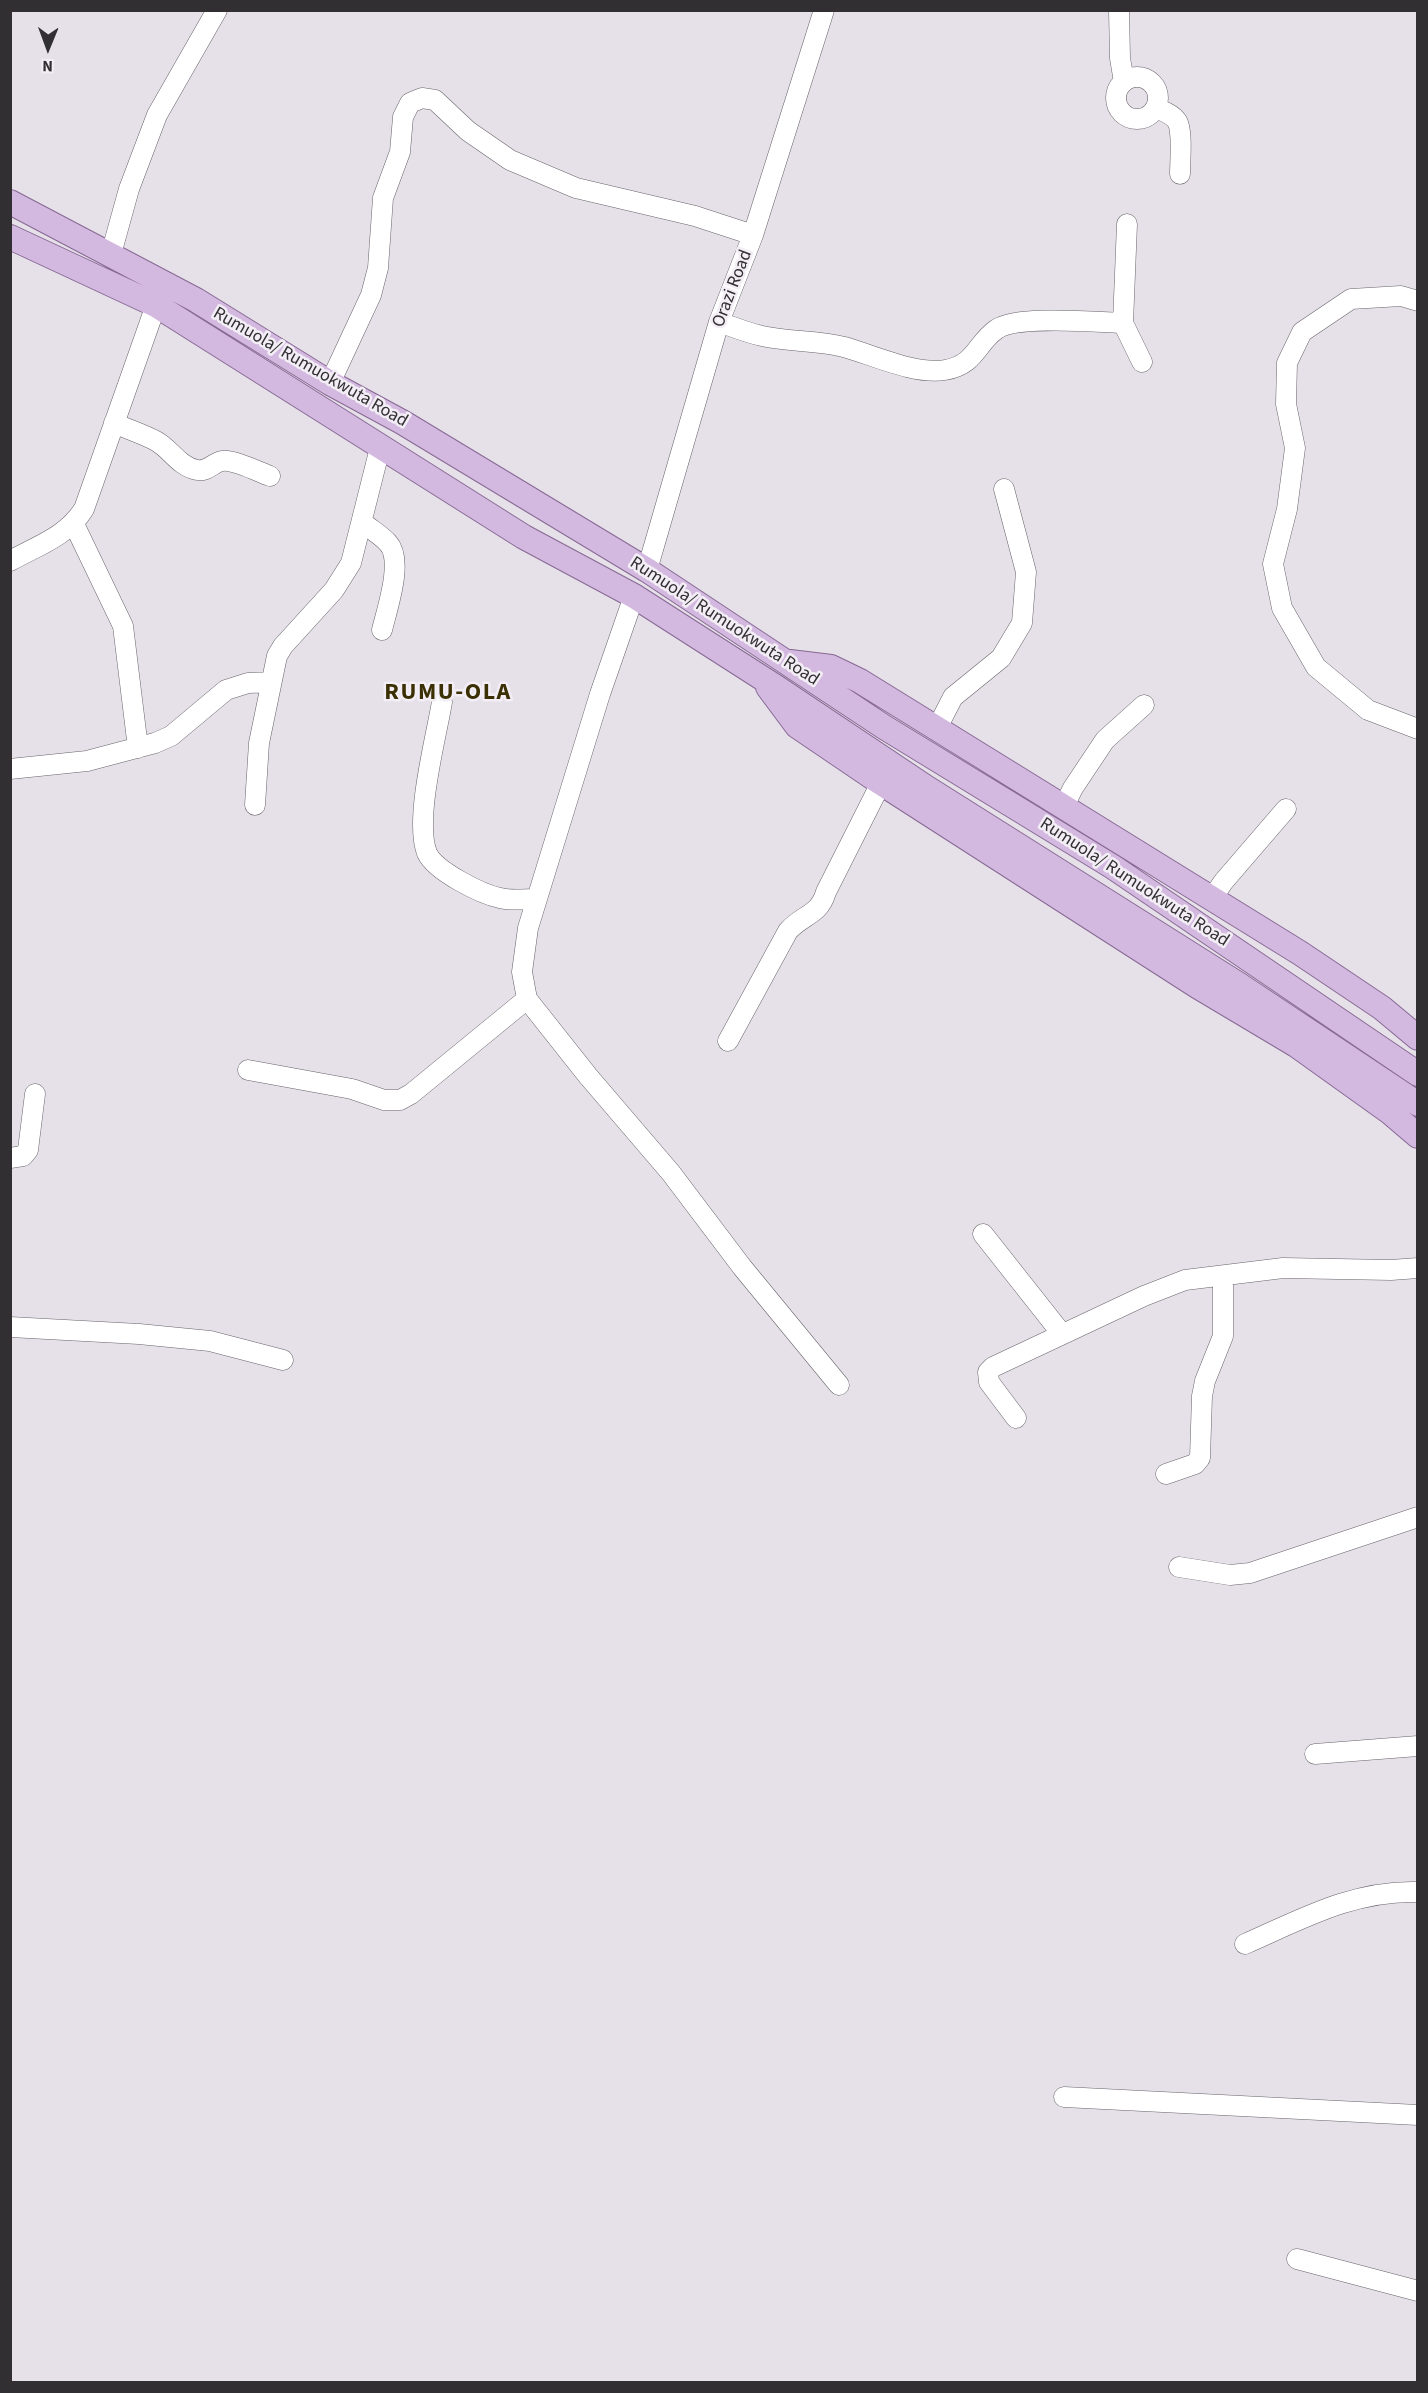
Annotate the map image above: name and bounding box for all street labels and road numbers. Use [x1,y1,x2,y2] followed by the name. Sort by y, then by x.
[708,247,758,331] street label: Orazi Road
[209,303,411,433] street label: Rumuola/ Rumuokwuta Road
[625,553,823,691] street label: Rumuola/ Rumuokwuta Road
[1035,814,1233,952] street label: Rumuola/ Rumuokwuta Road

